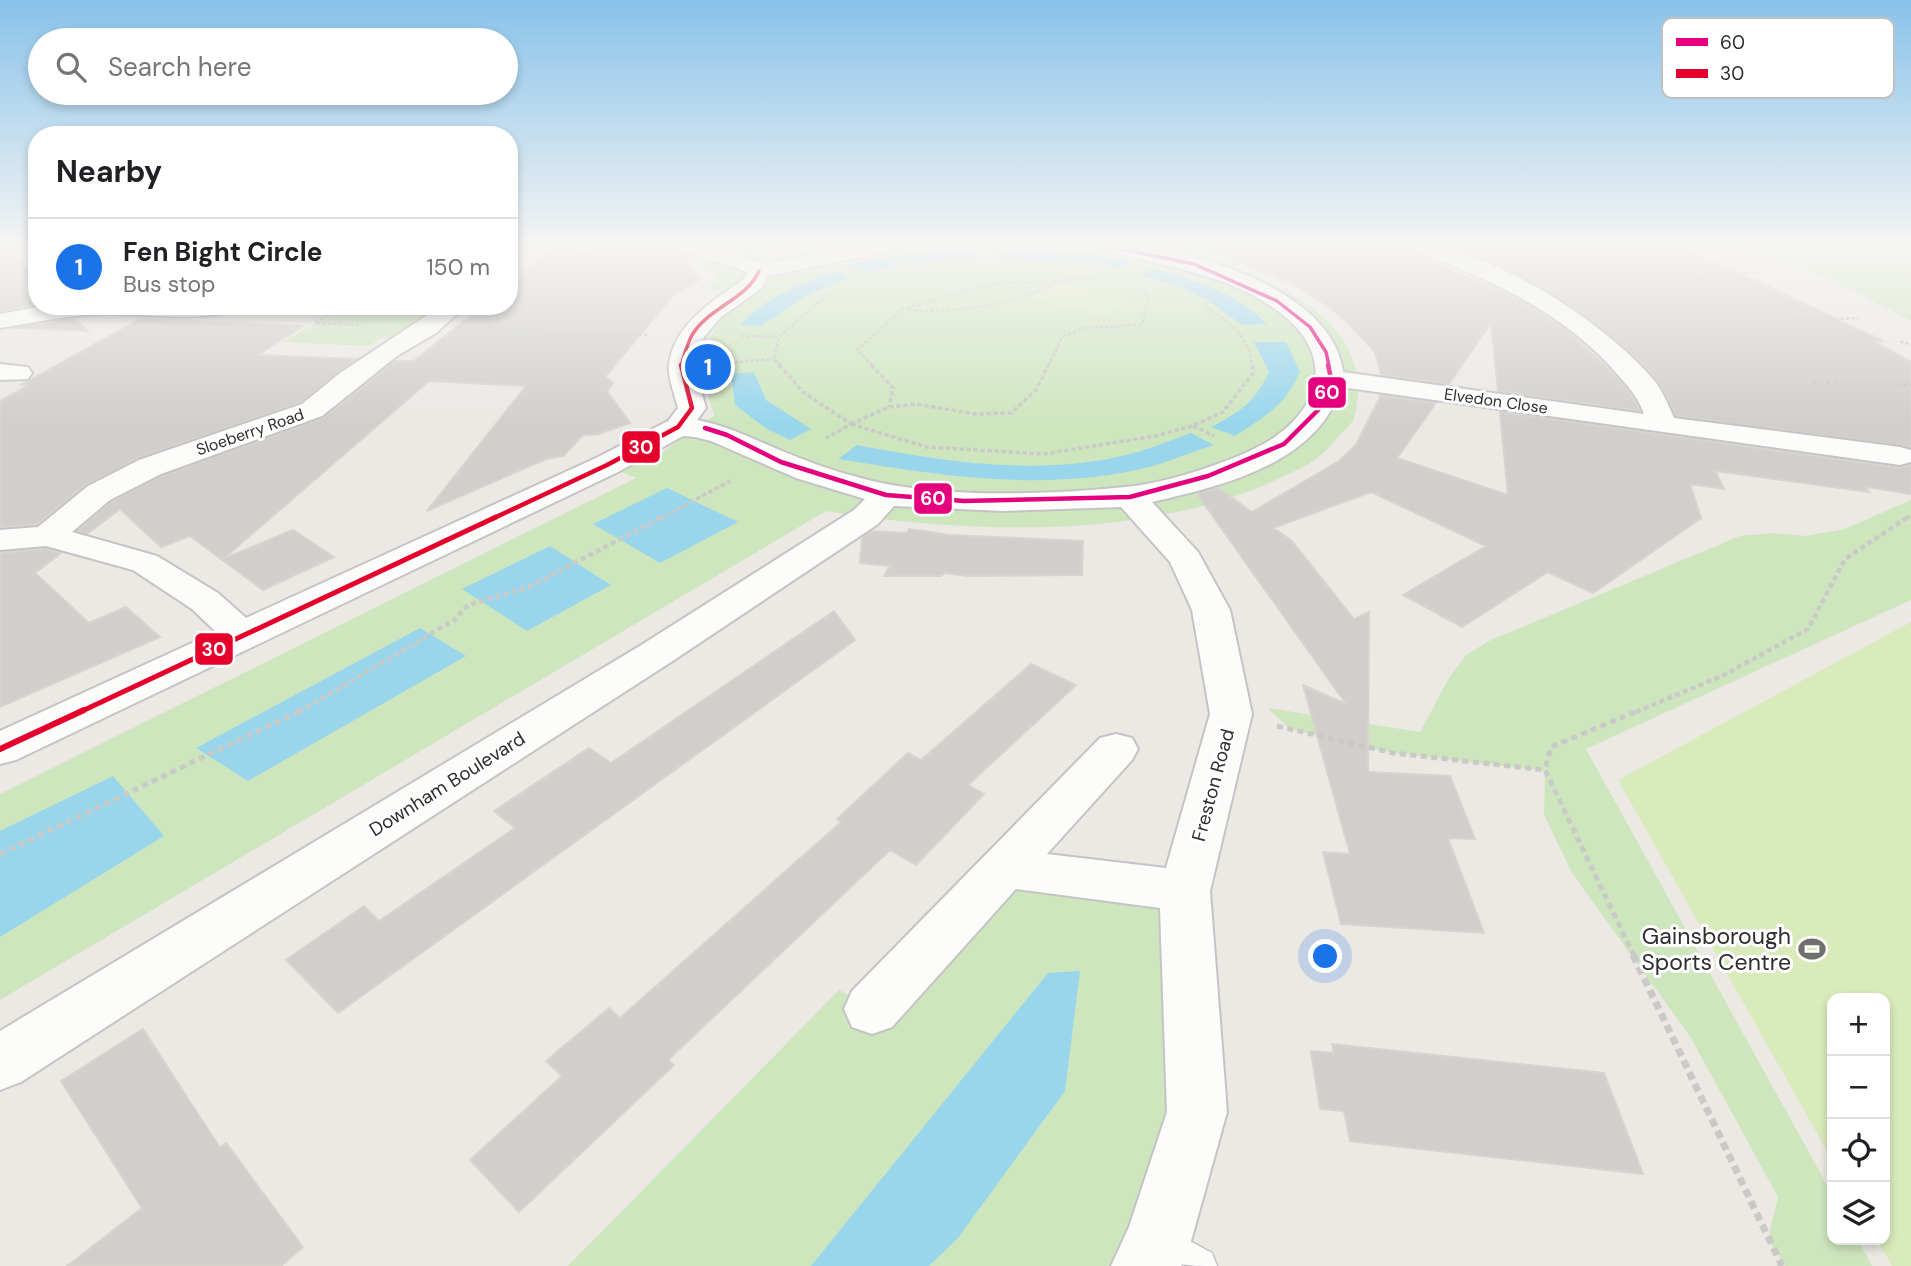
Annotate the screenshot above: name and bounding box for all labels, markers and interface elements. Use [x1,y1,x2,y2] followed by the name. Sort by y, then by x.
[1662,18,1894,98] legend
[28,28,518,105] search box
[1720,30,1745,55] text: 60
[52,48,90,86] icon: search
[108,50,251,84] text: Search here
[1720,61,1744,86] text: 30
[56,152,162,191] text: Nearby
[123,235,322,269] text: Fen Bight Circle
[75,252,83,282] text: 1
[426,252,490,282] text: 150 m
[123,269,215,299] text: Bus stop
[685,341,731,393] pin: 1
[1307,376,1347,409] line badge: 60
[1314,380,1340,405] text: 60
[1443,383,1549,419] street label: Elvedon Close
[193,404,307,460] street label: Sloeberry Road
[621,430,661,464] line badge: 30
[629,435,653,460] text: 30
[913,482,953,515] line badge: 60
[920,486,946,511] text: 60
[194,632,234,666] line badge: 30
[202,637,226,662] text: 30
[364,726,530,842] street label: Downham Boulevard
[1186,726,1240,844] street label: Freston Road
[1642,921,1791,977] place label: Gainsborough Sports Centre
[1797,934,1827,964] sports icon: Gainsborough Sports Centre
[1308,939,1342,973] your location
[1827,993,1890,1245] map controls
[1827,993,1890,1056] button: +
[1827,1056,1890,1119] button: −
[1827,1119,1890,1182] button: locate
[1827,1182,1890,1245] button: layers

